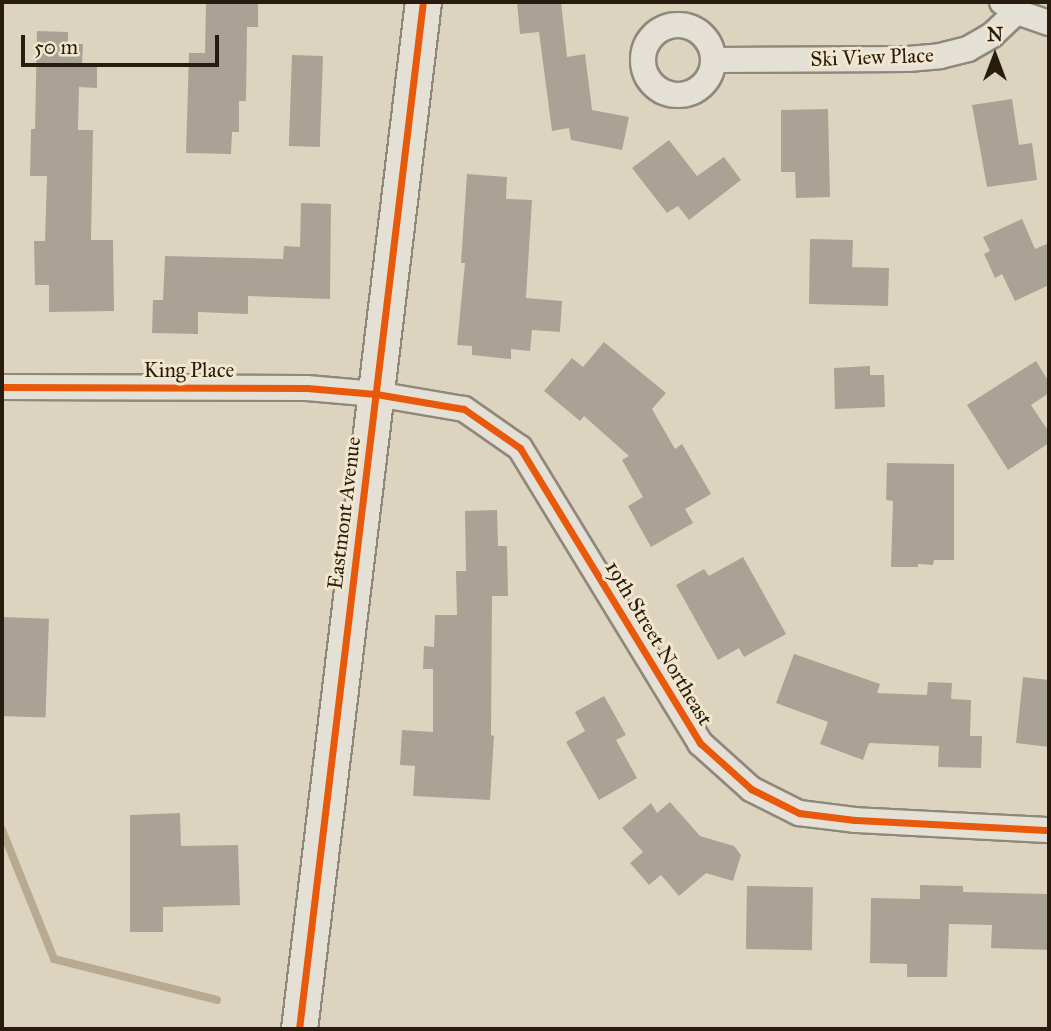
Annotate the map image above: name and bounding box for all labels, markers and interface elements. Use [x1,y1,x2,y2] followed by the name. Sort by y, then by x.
[24,21,222,65] scale bar
[960,21,1030,91] north arrow
[987,23,1003,46] text: N
[34,34,78,60] text: 50 m
[810,42,934,72] street label: Ski View Place
[144,357,234,383] street label: King Place
[322,435,366,591] street label: Eastmont Avenue
[600,556,718,730] street label: 19th Street Northeast

